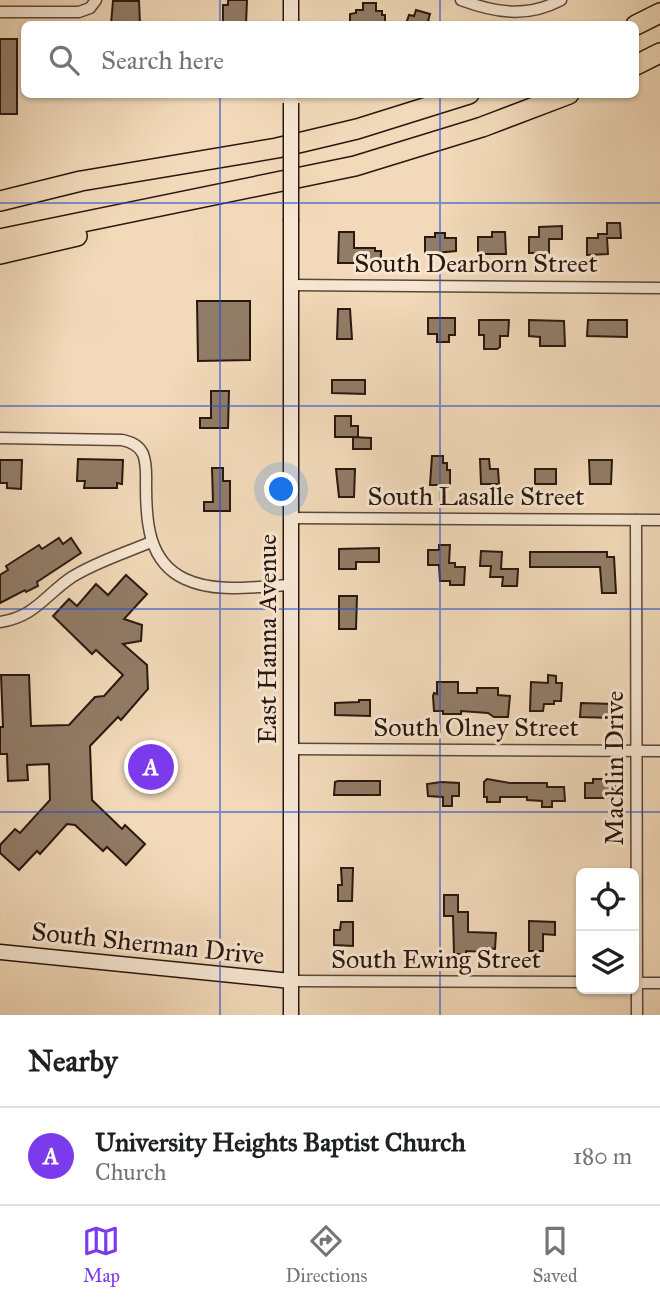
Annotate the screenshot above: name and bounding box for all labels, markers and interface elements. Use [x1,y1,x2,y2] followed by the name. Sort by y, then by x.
[21,21,639,98] search box
[45,41,83,79] icon: search
[101,44,224,76] text: Search here
[354,247,598,279] street label: South Dearborn Street
[264,472,298,506] your location
[367,480,585,512] street label: South Lasalle Street
[251,534,283,744] street label: East Hanna Avenue
[598,690,630,845] street label: Macklin Drive
[373,711,579,743] street label: South Olney Street
[128,741,174,793] pin: A
[576,868,639,994] map controls
[576,868,639,931] button: locate
[30,915,266,971] street label: South Sherman Drive
[576,931,639,994] button: layers
[331,943,541,975] street label: South Ewing Street
[28,1043,118,1079] text: Nearby
[95,1126,466,1158] text: University Heights Baptist Church
[43,1142,59,1170] text: A
[573,1142,632,1170] text: 180 m
[95,1158,167,1186] text: Church
[82,1222,120,1287] tab: Map
[285,1222,367,1287] tab: Directions
[532,1222,578,1287] tab: Saved

